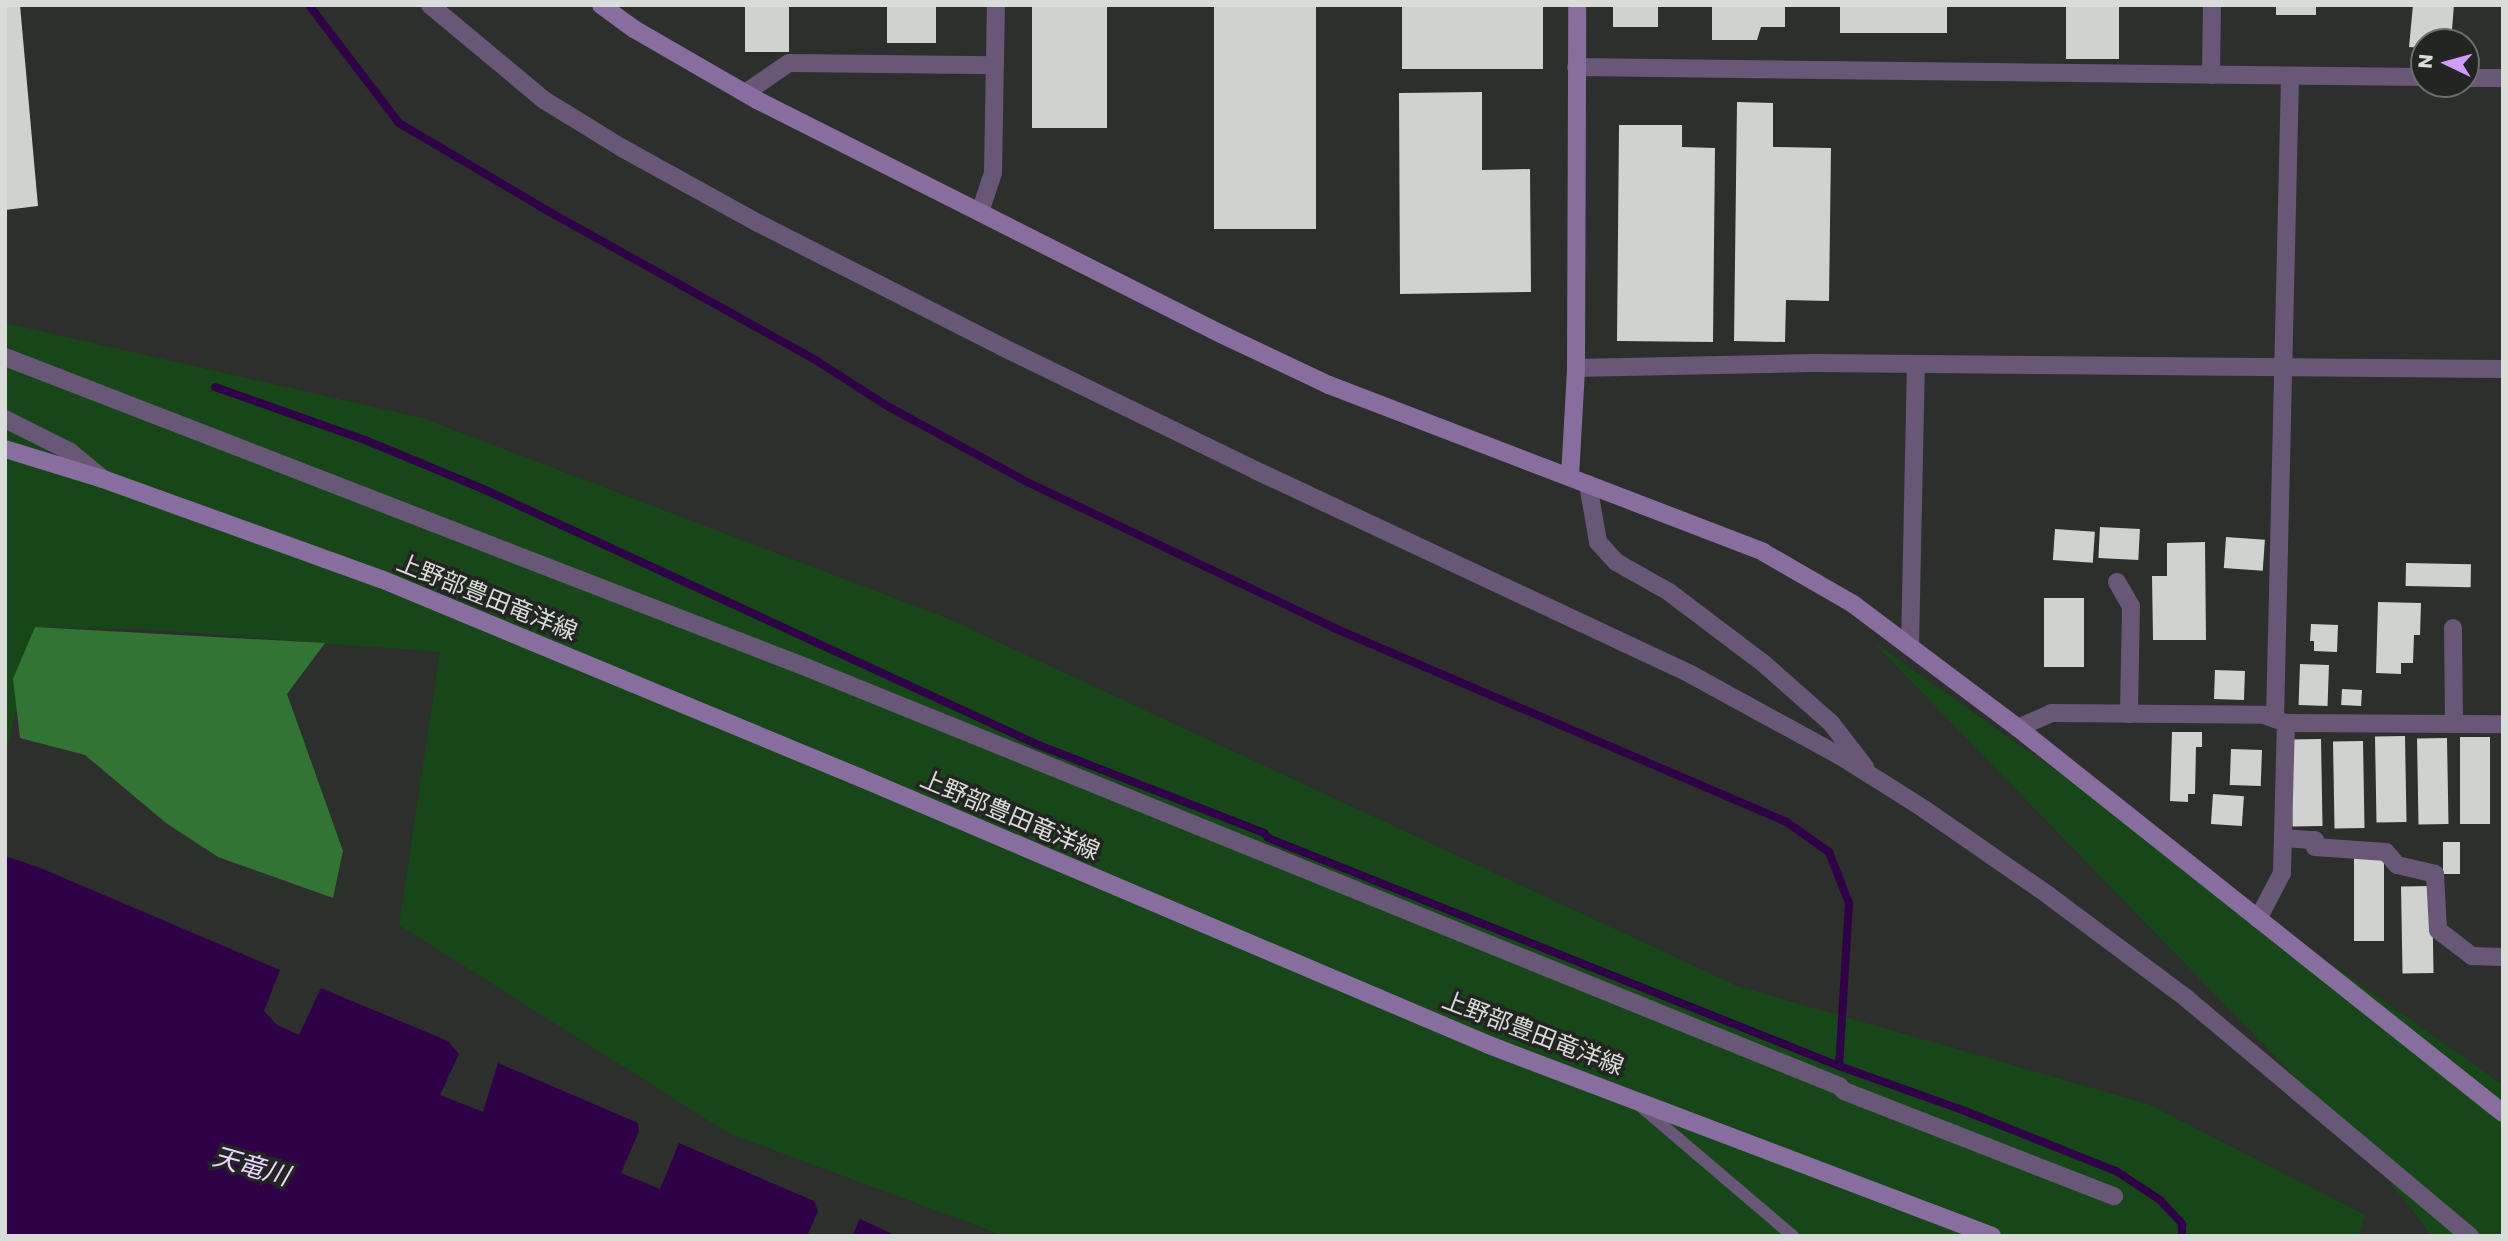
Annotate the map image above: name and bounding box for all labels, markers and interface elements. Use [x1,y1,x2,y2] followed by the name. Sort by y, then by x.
[2410,28,2480,98] north arrow
[2412,53,2440,70] text: N
[393,548,581,646] street label: 上野部豊田竜洋線
[916,764,1104,866] street label: 上野部豊田竜洋線
[1438,985,1628,1081] street label: 上野部豊田竜洋線
[209,1141,293,1193] water label: 天竜川

